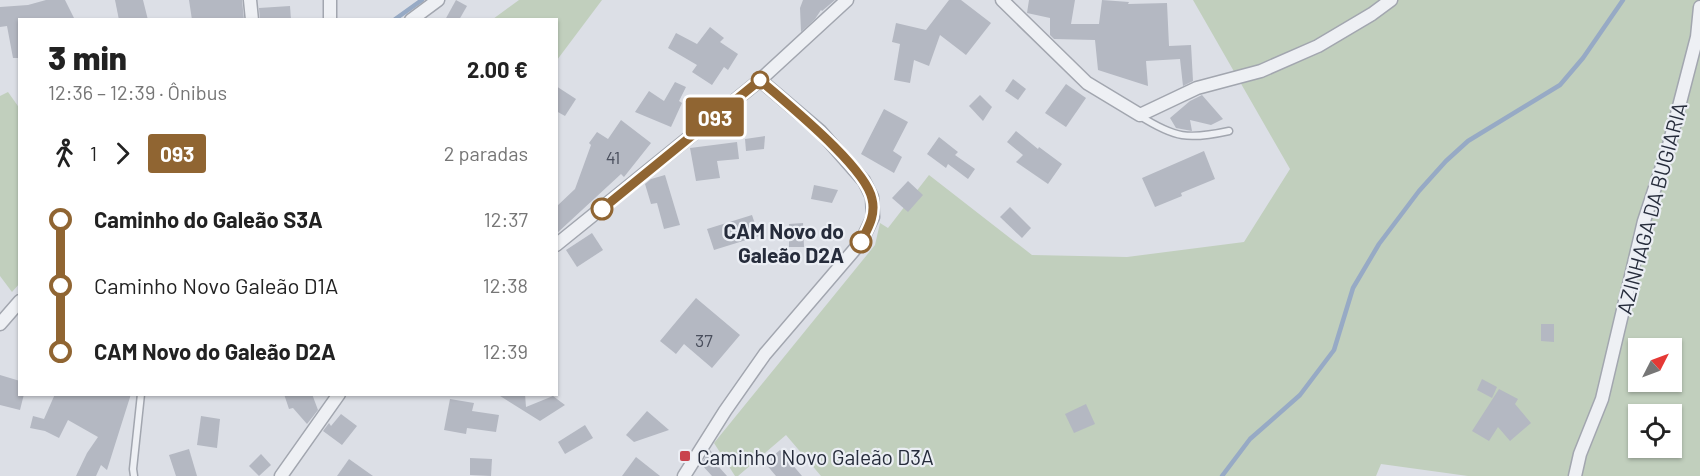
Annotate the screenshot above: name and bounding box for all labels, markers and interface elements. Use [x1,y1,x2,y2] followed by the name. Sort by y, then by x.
[48,37,127,77] text: 3 min
[467,56,528,82] text: 2.00 €
[751,71,769,89] unlabelled marker
[48,80,227,104] text: 12:36 – 12:39 · Ônibus
[680,98,750,136] line badge: 093
[1611,99,1691,317] street label: AZINHAGA DA BUGIARIA
[698,105,732,130] text: 093
[48,137,81,170] icon: walk
[106,137,139,170] icon: forward
[90,141,97,165] text: 1
[160,141,194,166] text: 093
[444,141,528,165] text: 2 paradas
[606,146,620,168] house number: 41
[591,198,613,220] unlabelled marker
[94,206,323,232] text: Caminho do Galeão S3A
[484,207,528,231] text: 12:37
[723,218,844,267] place label: CAM Novo do Galeão D2A
[850,231,872,253] marker: CAM Novo do Galeão D2A
[94,272,338,298] text: Caminho Novo Galeão D1A
[483,273,528,297] text: 12:38
[695,329,713,351] house number: 37
[94,338,336,364] text: CAM Novo do Galeão D2A
[1628,338,1682,392] north arrow
[1628,338,1682,458] map controls
[483,339,528,363] text: 12:39
[1628,404,1682,458] button: locate
[697,444,934,469] place label: Caminho Novo Galeão D3A
[678,449,692,463] marker: Caminho Novo Galeão D3A

